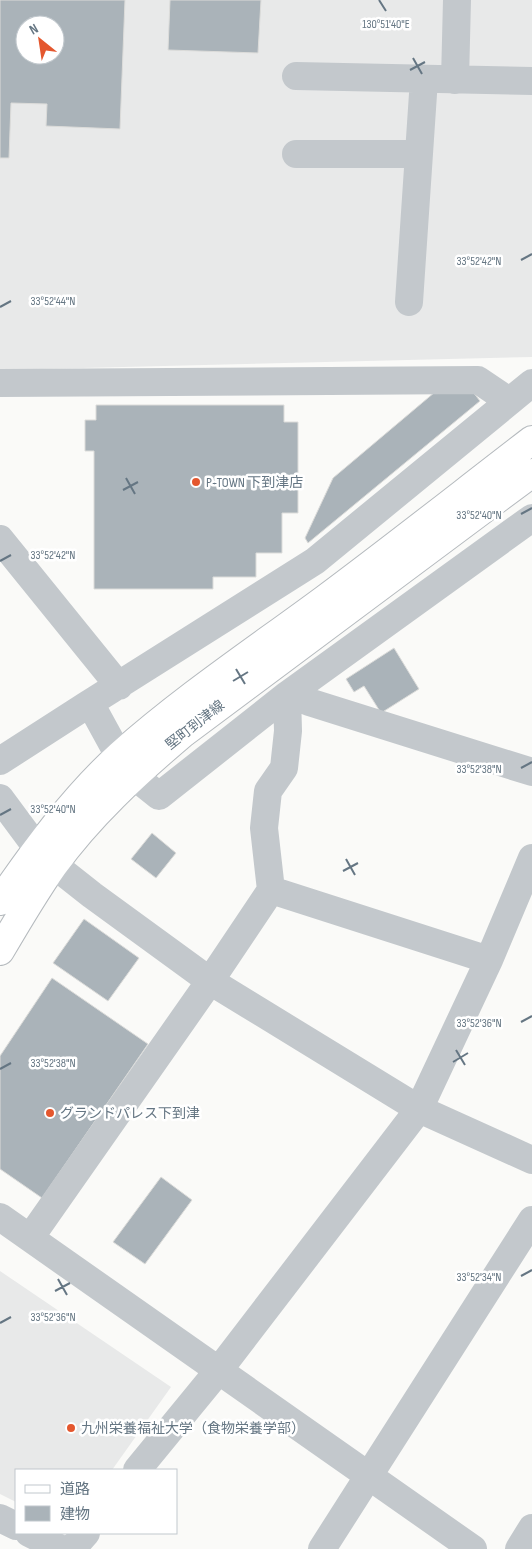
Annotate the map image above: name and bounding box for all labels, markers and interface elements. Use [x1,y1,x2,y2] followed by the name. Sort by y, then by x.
[15,15,65,65] north arrow
[362,17,410,32] text: 130°51'40"E
[26,20,41,38] text: N
[457,254,501,269] text: 33°52'42"N
[31,294,76,309] text: 33°52'44"N
[206,474,303,491] place label: P-TOWN 下到津店
[190,476,202,488] marker: P-TOWN 下到津店
[456,508,502,523] text: 33°52'40"N
[31,548,75,563] text: 33°52'42"N
[162,697,228,753] street label: 堅町到津線
[456,762,502,777] text: 33°52'38"N
[30,802,76,817] text: 33°52'40"N
[456,1016,502,1031] text: 33°52'36"N
[30,1056,76,1071] text: 33°52'38"N
[60,1105,200,1122] place label: グランドパレス下到津
[44,1107,56,1119] marker: グランドパレス下到津
[457,1270,501,1285] text: 33°52'34"N
[30,1310,76,1325] text: 33°52'36"N
[81,1420,305,1437] place label: 九州栄養福祉大学（食物栄養学部）
[65,1422,77,1434] marker: 九州栄養福祉大学（食物栄養学部）
[15,1469,178,1534] legend
[60,1480,90,1499] text: 道路
[60,1505,90,1524] text: 建物

